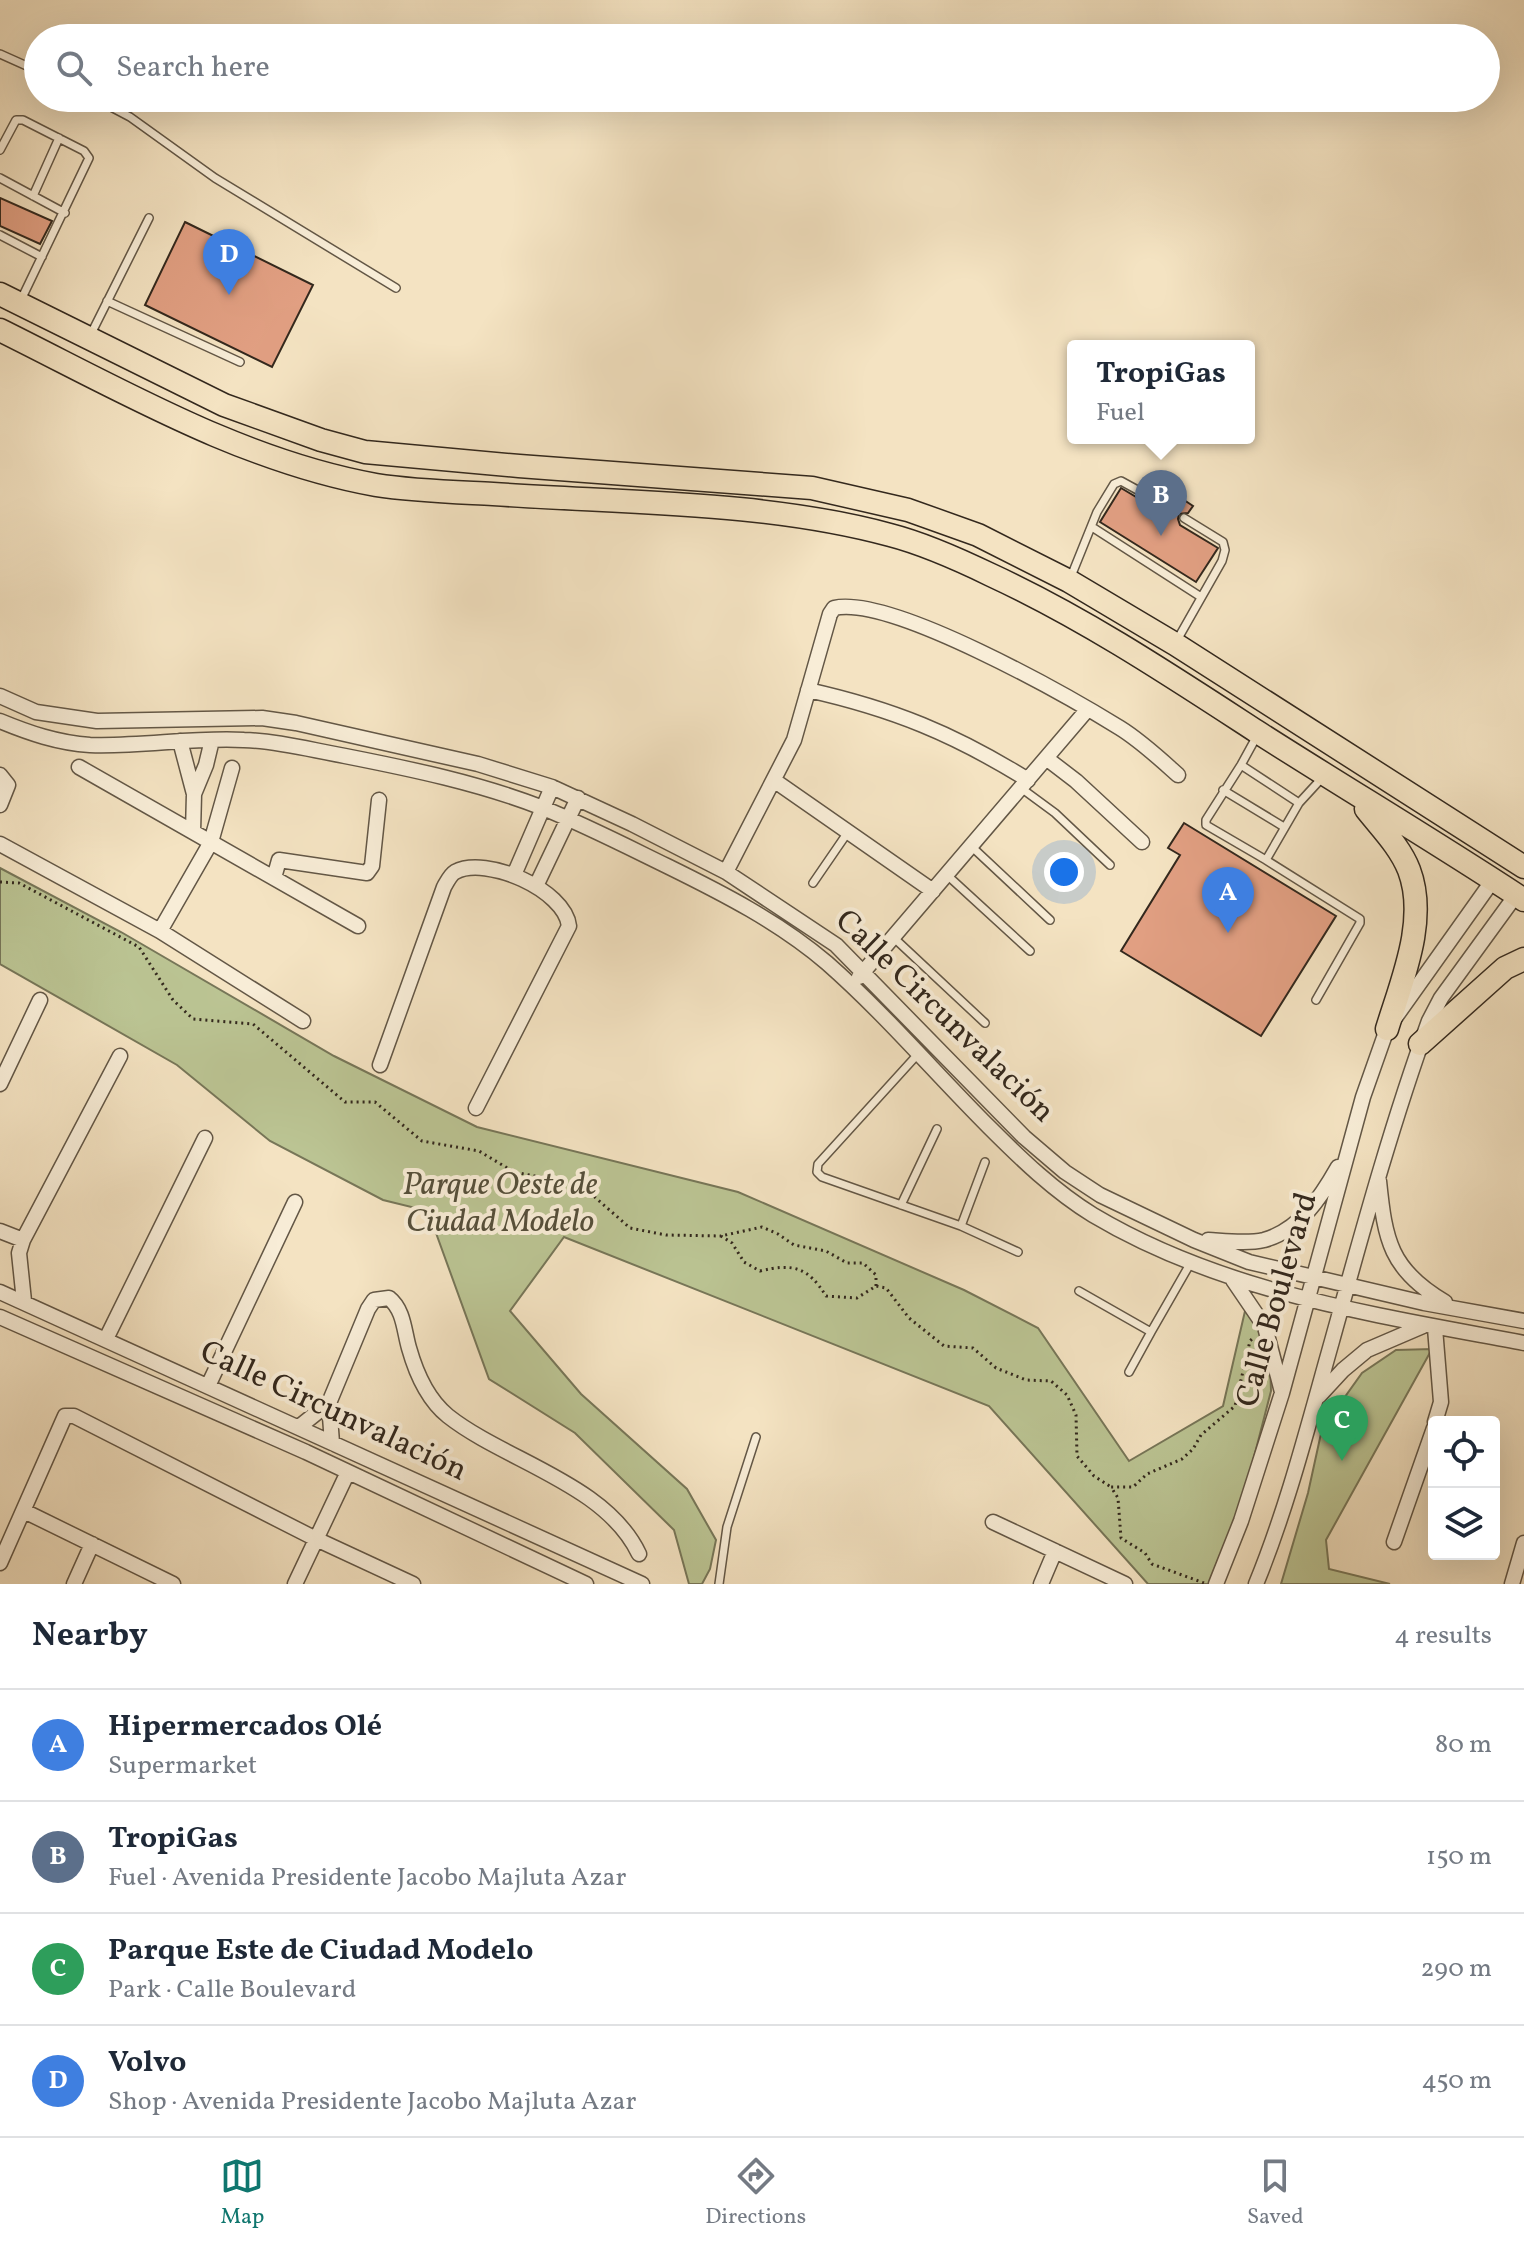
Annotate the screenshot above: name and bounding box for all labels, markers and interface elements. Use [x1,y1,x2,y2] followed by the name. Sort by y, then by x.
[24,24,1500,112] search box
[52,46,96,90] icon: search
[116,47,270,89] text: Search here
[203,229,255,295] pin: D
[1067,340,1255,444] popup
[1096,353,1226,395] text: TropiGas
[1096,395,1145,431] text: Fuel
[1135,470,1187,536] pin: B
[1044,852,1084,892] your location
[1202,867,1254,933] pin: A
[824,900,1064,1134] street label: Calle Circunvalación
[403,1164,598,1245] park label: Parque Oeste de Ciudad Modelo
[1226,1188,1330,1412] street label: Calle Boulevard
[192,1331,474,1493] street label: Calle Circunvalación
[1316,1395,1368,1461] pin: C
[1428,1416,1500,1560] map controls
[1428,1416,1500,1488] button: locate
[1428,1488,1500,1560] button: layers
[32,1613,148,1660] text: Nearby
[1394,1618,1492,1654] text: 4 results
[108,1706,382,1748] text: Hipermercados Olé
[49,1727,67,1763] text: A
[1435,1727,1492,1763] text: 80 m
[108,1748,257,1784] text: Supermarket
[108,1818,238,1860] text: TropiGas
[49,1839,67,1875] text: B
[1426,1839,1492,1875] text: 150 m
[108,1860,626,1896] text: Fuel · Avenida Presidente Jacobo Majluta Azar
[108,1930,533,1972] text: Parque Este de Ciudad Modelo
[50,1951,66,1987] text: C
[1420,1951,1492,1987] text: 290 m
[108,1972,356,2008] text: Park · Calle Boulevard
[108,2042,187,2084] text: Volvo
[48,2063,68,2099] text: D
[1421,2063,1492,2099] text: 450 m
[108,2084,636,2120] text: Shop · Avenida Presidente Jacobo Majluta Azar
[220,2154,264,2233] tab: Map
[705,2154,806,2233] tab: Directions
[1247,2154,1304,2233] tab: Saved

